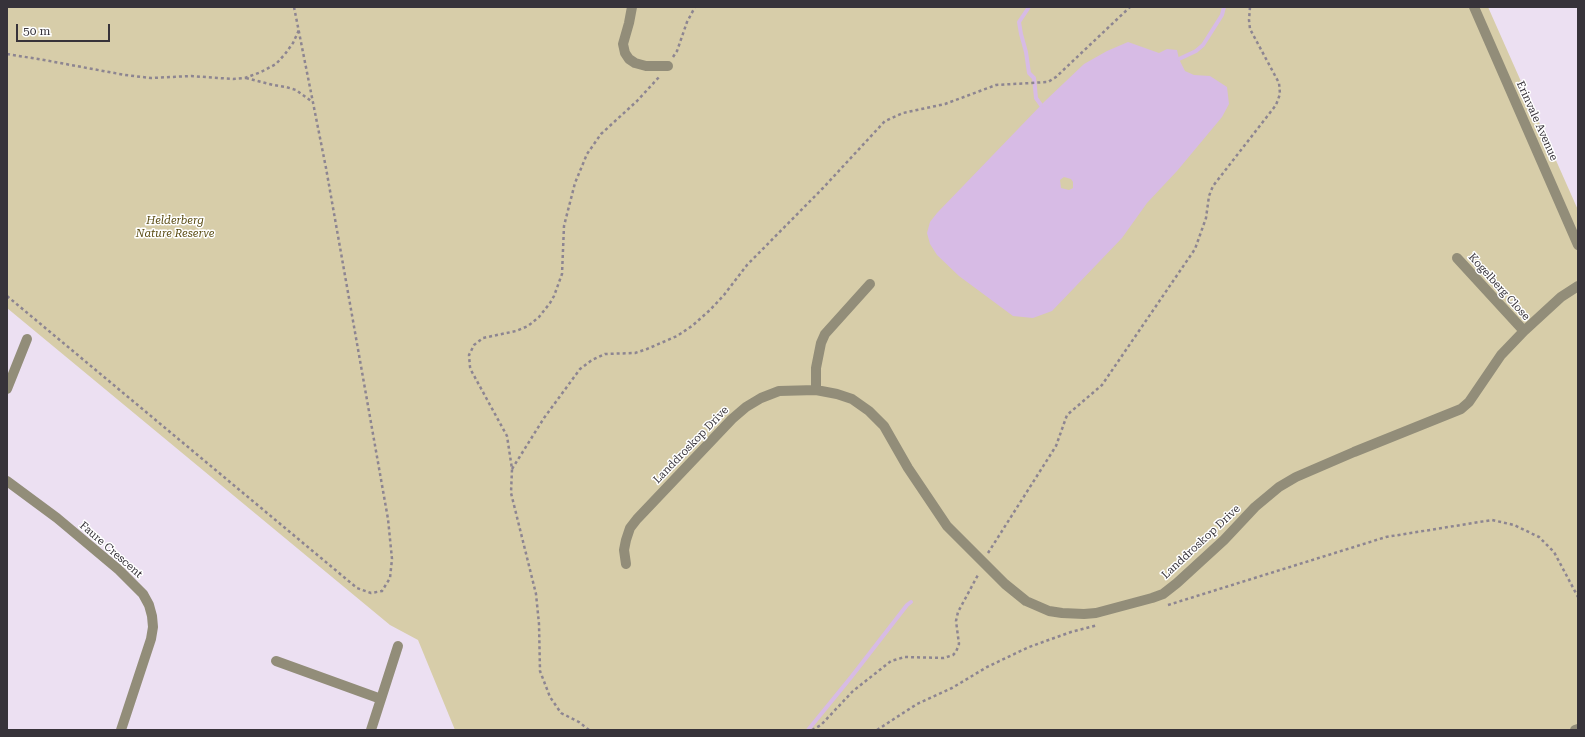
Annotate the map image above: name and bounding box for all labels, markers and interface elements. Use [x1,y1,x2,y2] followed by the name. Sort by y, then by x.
[18,16,112,42] scale bar
[23,24,50,38] text: 50 m
[1514,79,1560,163] street label: Erinvale Avenue
[136,214,214,240] park label: Helderberg Nature Reserve
[1465,251,1533,323] street label: Kogelberg Close
[651,404,731,486] street label: Landdroskop Drive
[1159,502,1243,582] street label: Landdroskop Drive
[77,519,145,581] street label: Faure Crescent

